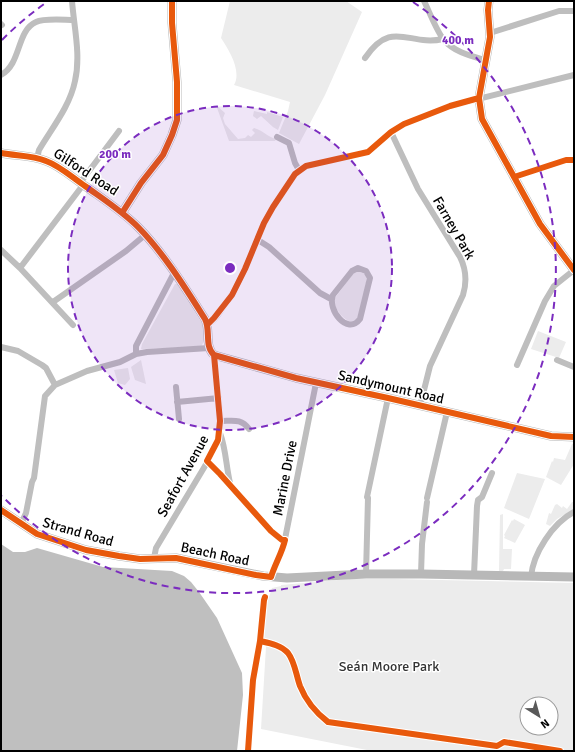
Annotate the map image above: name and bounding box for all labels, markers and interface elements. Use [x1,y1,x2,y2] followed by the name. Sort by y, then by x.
[442,33,474,48] text: 400 m
[50,145,122,199] street label: Gilford Road
[99,147,131,162] text: 200 m
[429,193,479,263] street label: Farney Park
[223,261,237,275] centre of rings
[336,367,446,407] street label: Sandymount Road
[154,432,212,520] street label: Seafort Avenue
[269,439,301,517] street label: Marine Drive
[41,514,115,550] street label: Strand Road
[179,538,251,570] street label: Beach Road
[339,658,439,675] park label: Seán Moore Park
[519,696,559,736] north arrow
[538,716,552,731] text: N

